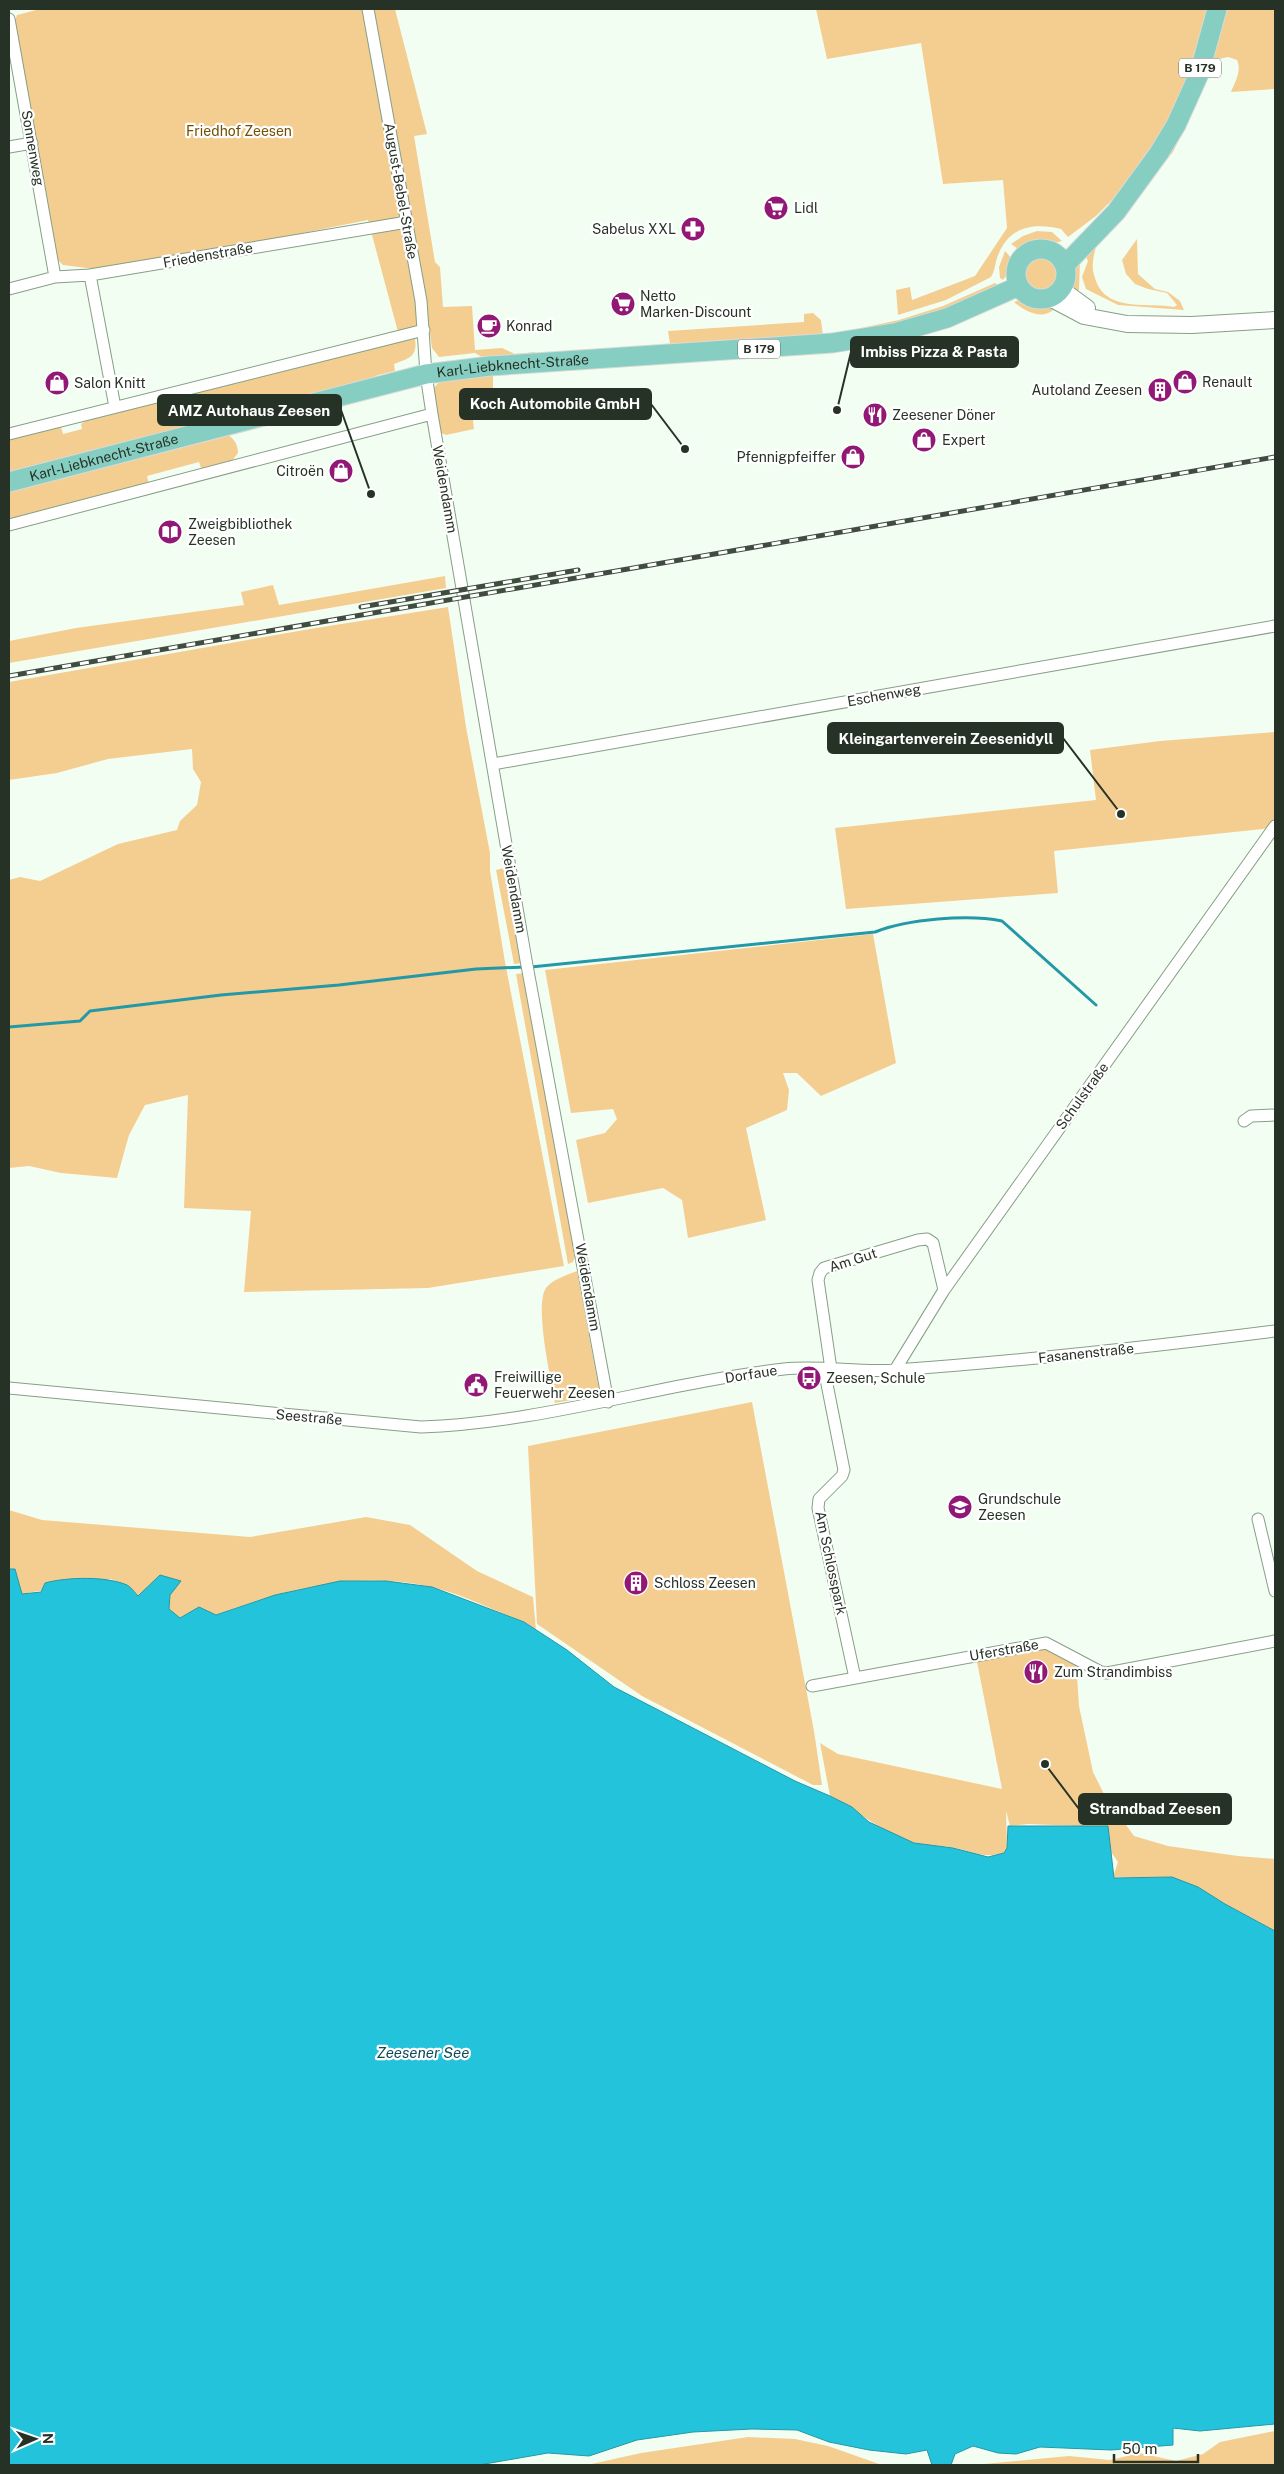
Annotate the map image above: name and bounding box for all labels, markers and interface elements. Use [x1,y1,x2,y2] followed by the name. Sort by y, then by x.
[1179,58,1221,78] road number: B 179
[18,109,48,187] street label: Sonnenweg
[381,122,421,260] street label: August-Bebel-Straße
[186,123,292,139] park label: Friedhof Zeesen
[763,195,789,221] supermarket icon: Lidl
[794,200,818,216] place label: Lidl
[680,216,706,242] pharmacy icon: Sabelus XXL
[592,221,676,237] place label: Sabelus XXL
[162,239,254,271] street label: Friedenstraße
[640,288,752,320] place label: Netto Marken-Discount
[610,291,636,317] supermarket icon: Netto Marken-Discount
[476,313,502,339] cafe icon: Konrad
[506,318,552,334] place label: Konrad
[851,337,1018,367] callout: Imbiss Pizza & Pasta
[738,339,780,358] road number: B 179
[861,343,1007,360] text: Imbiss Pizza & Pasta
[436,351,590,381] street label: Karl-Liebknecht-Straße
[1172,369,1198,395] shop icon: Renault
[44,370,70,396] shop icon: Salon Knitt
[1202,374,1252,390] place label: Renault
[74,375,146,391] place label: Salon Knitt
[1147,377,1173,403] building icon: Autoland Zeesen
[1032,382,1142,398] place label: Autoland Zeesen
[460,389,651,419] callout: Koch Automobile GmbH
[158,395,341,425] callout: AMZ Autohaus Zeesen
[470,395,640,412] text: Koch Automobile GmbH
[168,402,330,419] text: AMZ Autohaus Zeesen
[862,402,888,428] restaurant icon: Zeesener Döner
[892,407,996,423] place label: Zeesener Döner
[911,427,937,453] shop icon: Expert
[28,431,180,484] street label: Karl-Liebknecht-Straße
[942,432,985,448] place label: Expert
[429,444,461,534] street label: Weidendamm
[840,444,866,470] shop icon: Pfennigpfeiffer
[736,449,836,465] place label: Pfennigpfeiffer
[328,458,354,484] shop icon: Citroën
[276,463,324,479] place label: Citroën
[188,516,293,548] place label: Zweigbibliothek Zeesen
[157,519,183,545] library icon: Zweigbibliothek Zeesen
[846,681,922,709] street label: Eschenweg
[828,723,1063,753] callout: Kleingartenverein Zeesenidyll
[838,730,1054,747] text: Kleingartenverein Zeesenidyll
[498,844,530,934] street label: Weidendamm
[1052,1059,1112,1133] street label: Schulstraße
[572,1242,604,1332] street label: Weidendamm
[827,1245,879,1275] street label: Am Gut
[1037,1340,1135,1366] street label: Fasanenstraße
[724,1362,778,1386] street label: Dorfaue
[796,1365,822,1391] bus stop icon: Zeesen, Schule
[494,1369,615,1401] place label: Freiwillige Feuerwehr Zeesen
[826,1370,925,1386] place label: Zeesen, Schule
[463,1372,489,1398] public building icon: Freiwillige Feuerwehr Zeesen
[275,1406,343,1428] street label: Seestraße
[978,1491,1061,1523] place label: Grundschule Zeesen
[947,1494,973,1520] school or university icon: Grundschule Zeesen
[812,1510,850,1616] street label: Am Schlosspark
[623,1570,649,1596] building icon: Schloss Zeesen
[654,1575,756,1591] place label: Schloss Zeesen
[968,1636,1040,1664] street label: Uferstraße
[1023,1659,1049,1685] restaurant icon: Zum Strandimbiss
[1054,1664,1172,1680] place label: Zum Strandimbiss
[1079,1794,1231,1824] callout: Strandbad Zeesen
[1089,1800,1221,1817] text: Strandbad Zeesen
[377,2044,469,2061] water label: Zeesener See
[10,2414,60,2464] north arrow
[1114,2432,1198,2464] scale bar
[40,2433,56,2444] text: N
[1122,2440,1157,2457] text: 50 m

